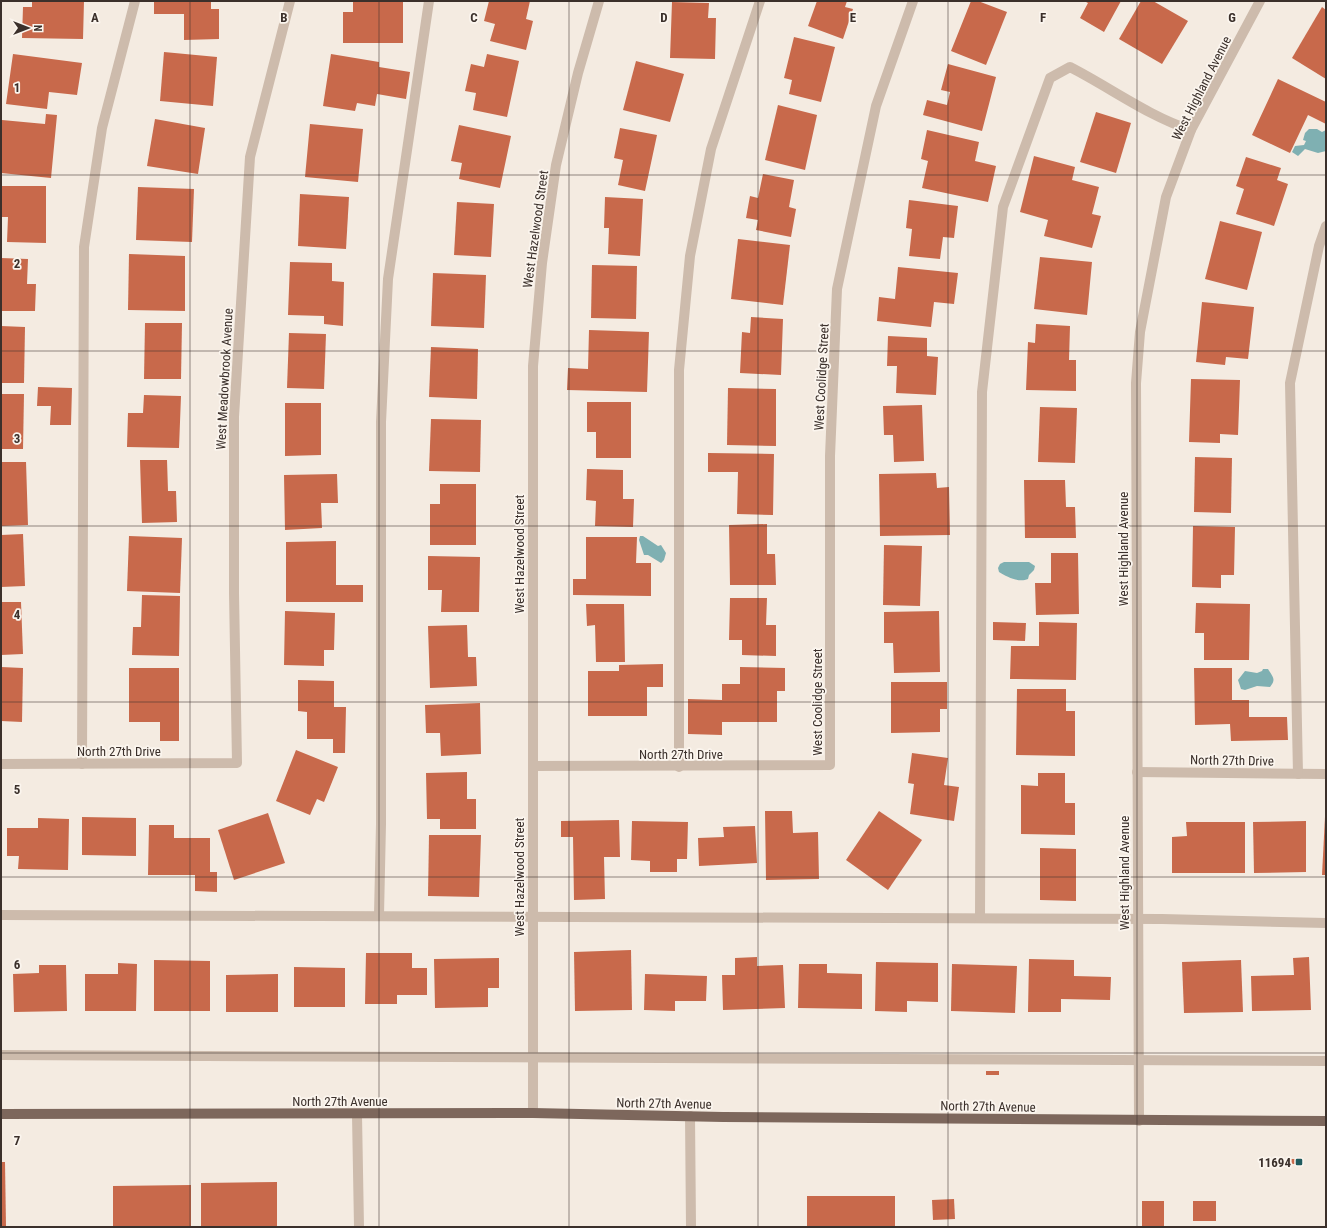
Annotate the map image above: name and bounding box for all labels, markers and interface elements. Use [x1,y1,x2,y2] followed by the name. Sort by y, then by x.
[8,8,48,48] north arrow
[91,10,99,25] text: A
[280,10,288,25] text: B
[470,10,478,25] text: C
[660,10,668,25] text: D
[850,10,857,25] text: E
[1040,10,1046,25] text: F
[1228,10,1236,25] text: G
[31,25,44,32] text: N
[1169,34,1234,143] street label: West Highland Avenue
[14,80,20,95] text: 1
[520,169,551,289] street label: West Hazelwood Street
[14,256,21,271] text: 2
[213,308,236,450] street label: West Meadowbrook Avenue
[811,323,832,431] street label: West Coolidge Street
[14,431,20,446] text: 3
[1116,492,1131,606] street label: West Highland Avenue
[512,494,527,613] street label: West Hazelwood Street
[14,607,21,622] text: 4
[810,648,825,756] street label: West Coolidge Street
[77,744,161,759] street label: North 27th Drive
[639,747,723,762] street label: North 27th Drive
[1190,752,1274,769] street label: North 27th Drive
[14,782,21,797] text: 5
[1117,816,1132,930] street label: West Highland Avenue
[512,817,527,936] street label: West Hazelwood Street
[14,957,21,972] text: 6
[292,1094,388,1109] street label: North 27th Avenue
[616,1095,712,1112] street label: North 27th Avenue
[940,1098,1036,1115] street label: North 27th Avenue
[14,1133,21,1148] text: 7
[1258,1155,1291,1170] place label: 11694
[1294,1157,1304,1167] marker: 11694

